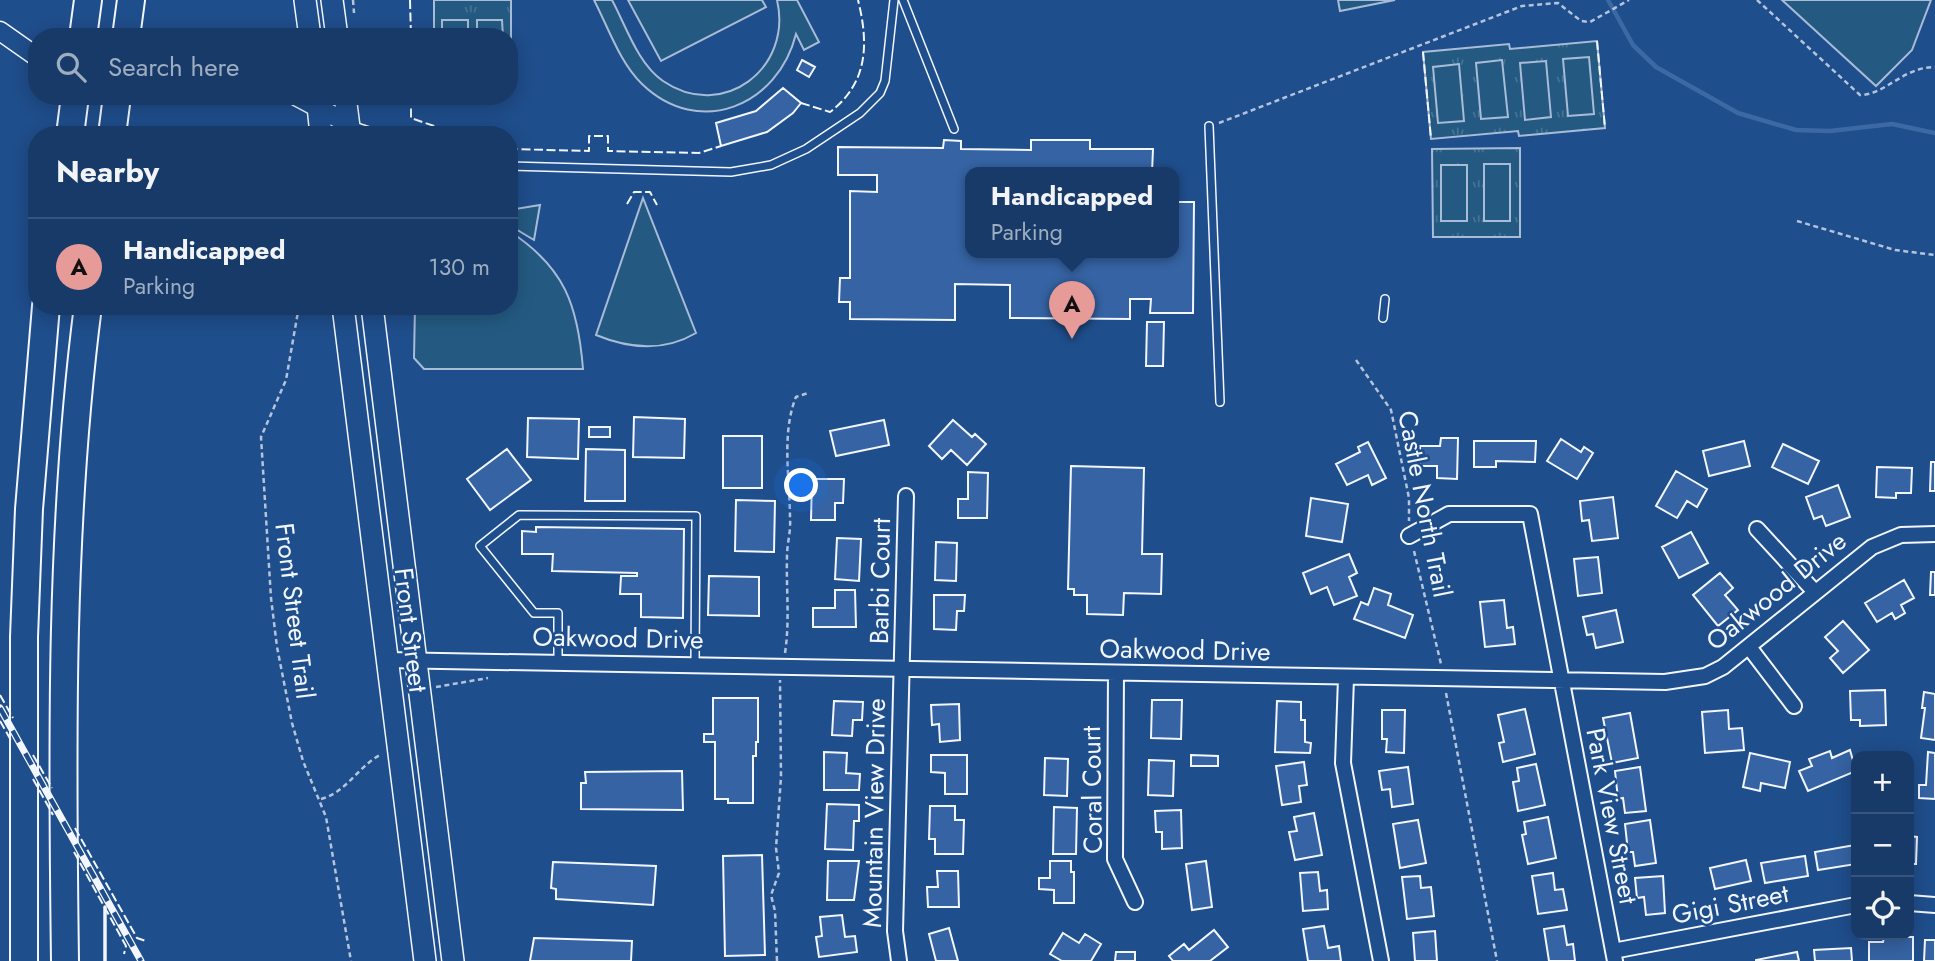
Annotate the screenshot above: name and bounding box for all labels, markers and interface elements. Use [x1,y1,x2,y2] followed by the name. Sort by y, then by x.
[28,28,518,105] search box
[52,48,90,86] icon: search
[108,48,240,86] text: Search here
[56,150,159,193] text: Nearby
[965,167,1179,258] popup
[991,177,1153,215] text: Handicapped
[991,215,1063,249] text: Parking
[123,231,286,269] text: Handicapped
[71,250,87,284] text: A
[428,250,490,284] text: 130 m
[123,269,195,303] text: Parking
[1049,281,1095,339] pin: A
[1388,407,1462,601] street label: Castle North Trail
[784,468,818,502] your location
[860,517,900,644] street label: Barbi Court
[265,521,325,701] street label: Front Street Trail
[1698,522,1854,660] street label: Oakwood Drive
[385,566,438,695] street label: Front Street
[532,618,704,658] street label: Oakwood Drive
[1099,630,1271,670] street label: Oakwood Drive
[853,698,895,928] street label: Mountain View Drive
[1072,725,1112,854] street label: Coral Court
[1576,725,1648,908] street label: Park View Street
[1851,751,1914,940] map controls
[1851,751,1914,814] button: +
[1851,814,1914,877] button: −
[1668,874,1792,934] street label: Gigi Street
[1851,877,1914,940] button: locate

